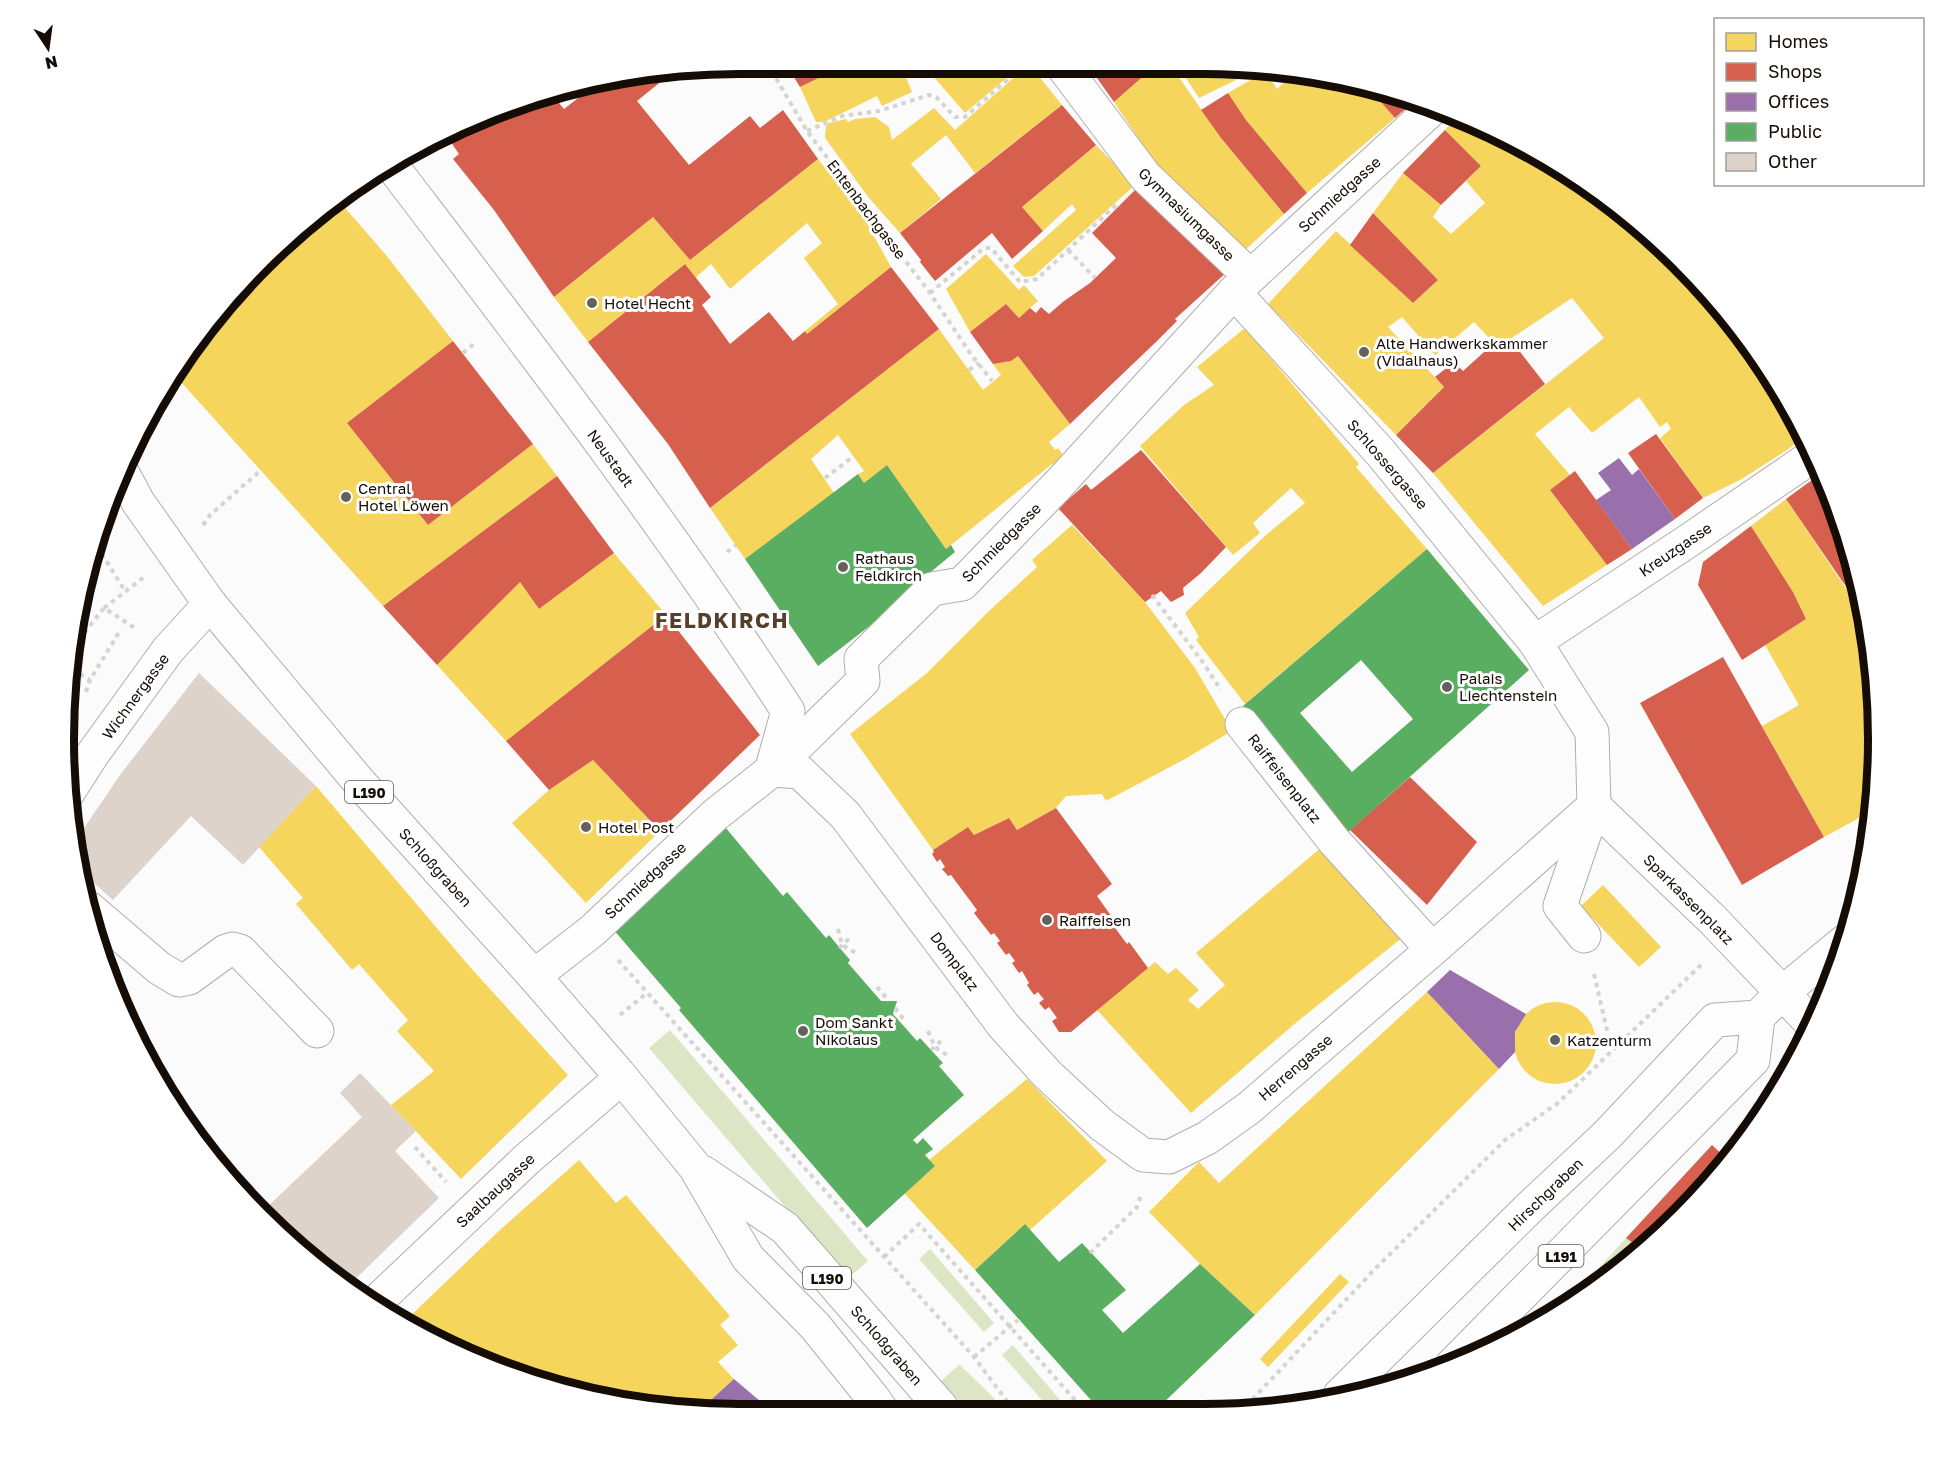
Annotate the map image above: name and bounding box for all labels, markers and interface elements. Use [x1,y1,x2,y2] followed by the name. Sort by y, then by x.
[18,18,78,78] north arrow
[1714,18,1924,186] legend
[1768,30,1828,52] text: Homes
[43,52,60,74] text: N
[1768,60,1822,82] text: Shops
[1768,90,1829,112] text: Offices
[1768,120,1822,142] text: Public
[1768,150,1817,172] text: Other
[1294,152,1384,236] street label: Schmiedgasse
[824,156,910,262] street label: Entenbachgasse
[1135,164,1239,265] street label: Gymnasiumgasse
[604,294,691,312] place label: Hotel Hecht
[585,296,599,310] marker: Hotel Hecht
[1376,334,1548,369] place label: Alte Handwerkskammer (Vidalhaus)
[1357,345,1371,359] marker: Alte Handwerkskammer (Vidalhaus)
[1344,415,1432,513] street label: Schlossergasse
[584,426,638,490] street label: Neustadt
[358,479,449,514] place label: Central Hotel Löwen
[339,490,353,504] marker: Central Hotel Löwen
[958,498,1045,585] street label: Schmiedgasse
[1635,518,1715,580] street label: Kreuzgasse
[855,549,922,584] place label: Rathaus Feldkirch
[836,560,850,574] marker: Rathaus Feldkirch
[655,607,789,633] district label: FELDKIRCH
[98,649,172,742] street label: Wichnergasse
[1459,669,1557,704] place label: Palais Liechtenstein
[1440,680,1454,694] marker: Palais Liechtenstein
[1245,730,1326,827] street label: Raiffeisenplatz
[345,781,393,803] road number: L190
[598,818,674,836] place label: Hotel Post
[579,820,593,834] marker: Hotel Post
[396,824,476,910] street label: Schloßgraben
[601,838,690,922] street label: Schmiedgasse
[1640,850,1738,948] street label: Sparkassenplatz
[1059,911,1131,929] place label: Raiffeisen
[1040,913,1054,927] marker: Raiffeisen
[927,928,983,994] street label: Domplatz
[815,1013,894,1048] place label: Dom Sankt Nikolaus
[796,1024,810,1038] marker: Dom Sankt Nikolaus
[1254,1030,1336,1104] street label: Herrengasse
[1567,1031,1651,1049] place label: Katzenturm
[1548,1033,1562,1047] marker: Katzenturm
[452,1149,538,1231] street label: Saalbaugasse
[1504,1154,1586,1234] street label: Hirschgraben
[1538,1245,1584,1267] road number: L191
[803,1267,851,1289] road number: L190
[847,1301,927,1389] street label: Schloßgraben

